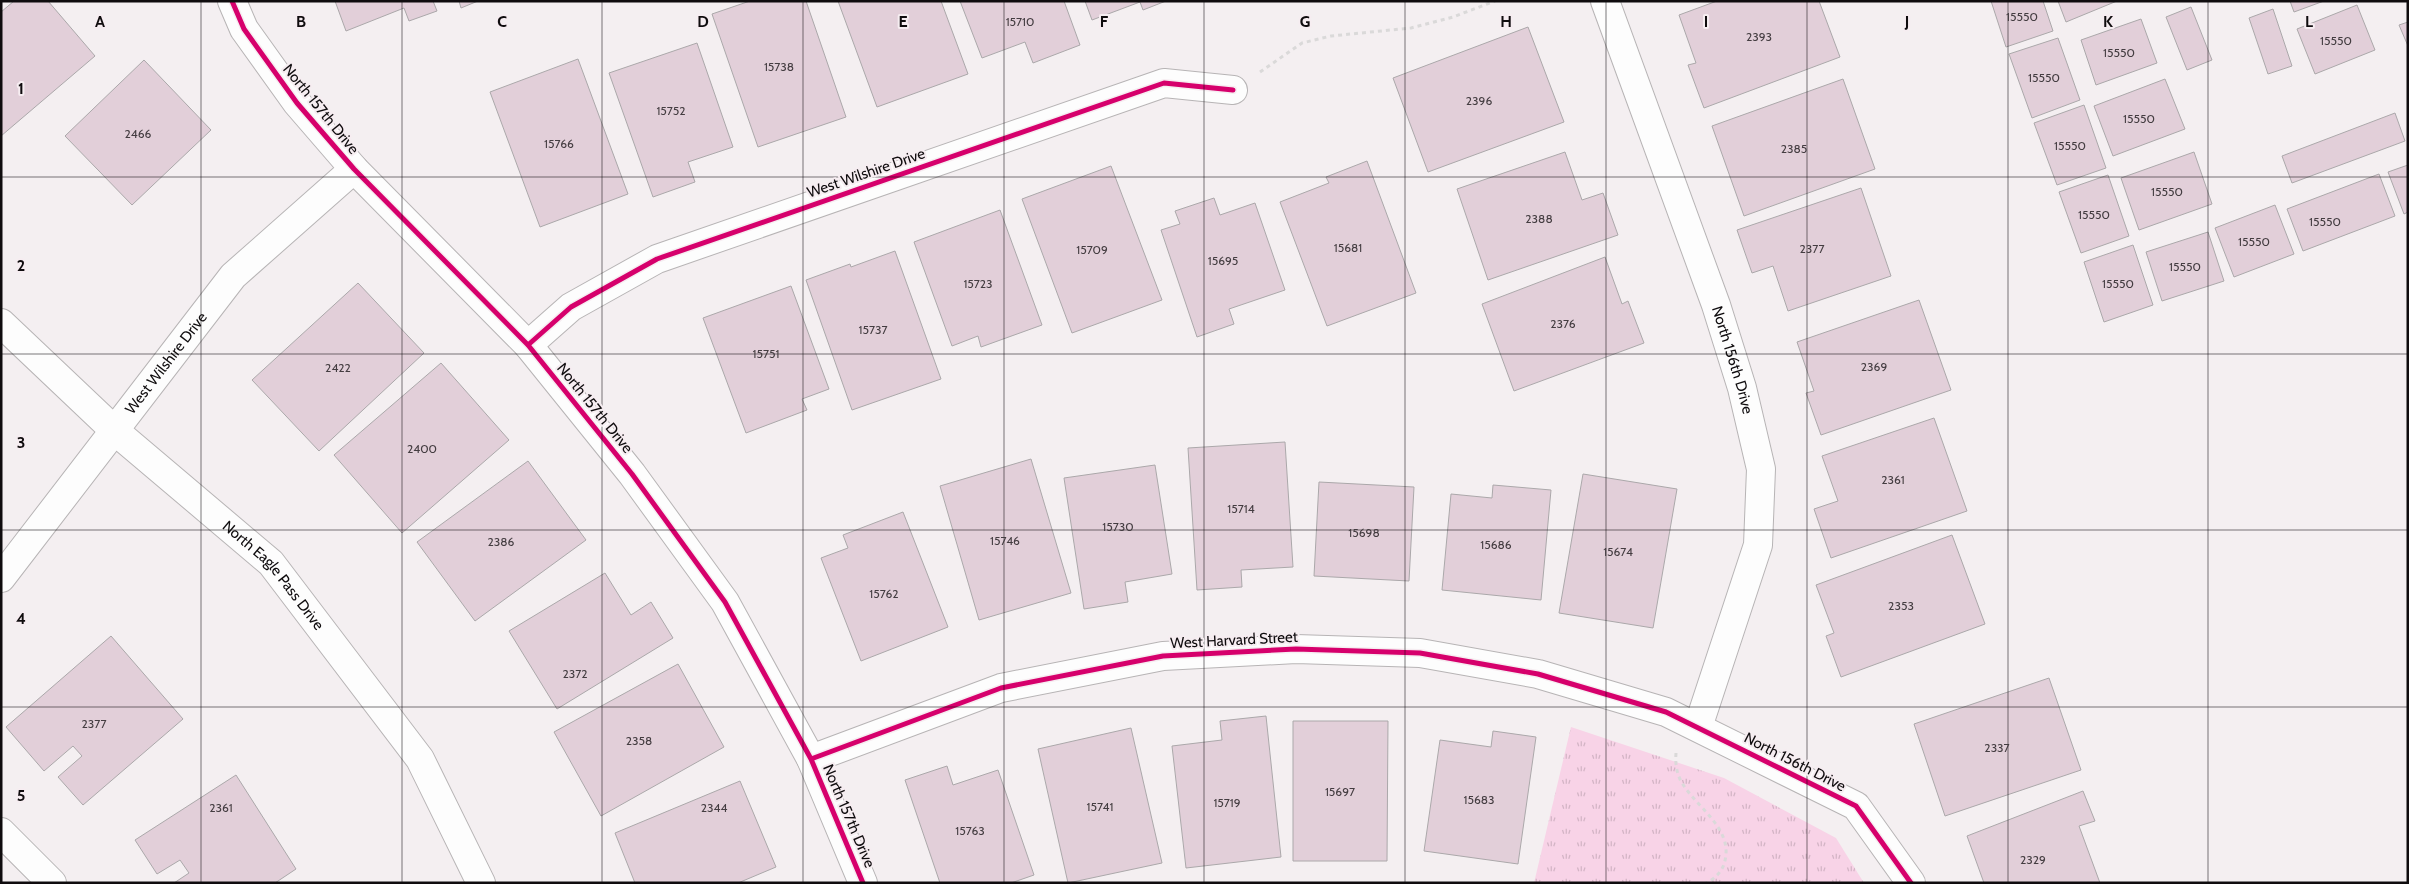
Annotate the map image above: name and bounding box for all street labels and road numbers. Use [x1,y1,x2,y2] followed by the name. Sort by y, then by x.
[279,60,363,158] street label: North 157th Drive
[805,144,928,202] street label: West Wilshire Drive
[1708,304,1757,416] street label: North 156th Drive
[121,308,211,418] street label: West Wilshire Drive
[553,359,637,457] street label: North 157th Drive
[219,517,328,634] street label: North Eagle Pass Drive
[1170,628,1298,652] street label: West Harvard Street
[1741,729,1849,796] street label: North 156th Drive
[819,762,879,871] street label: North 157th Drive

